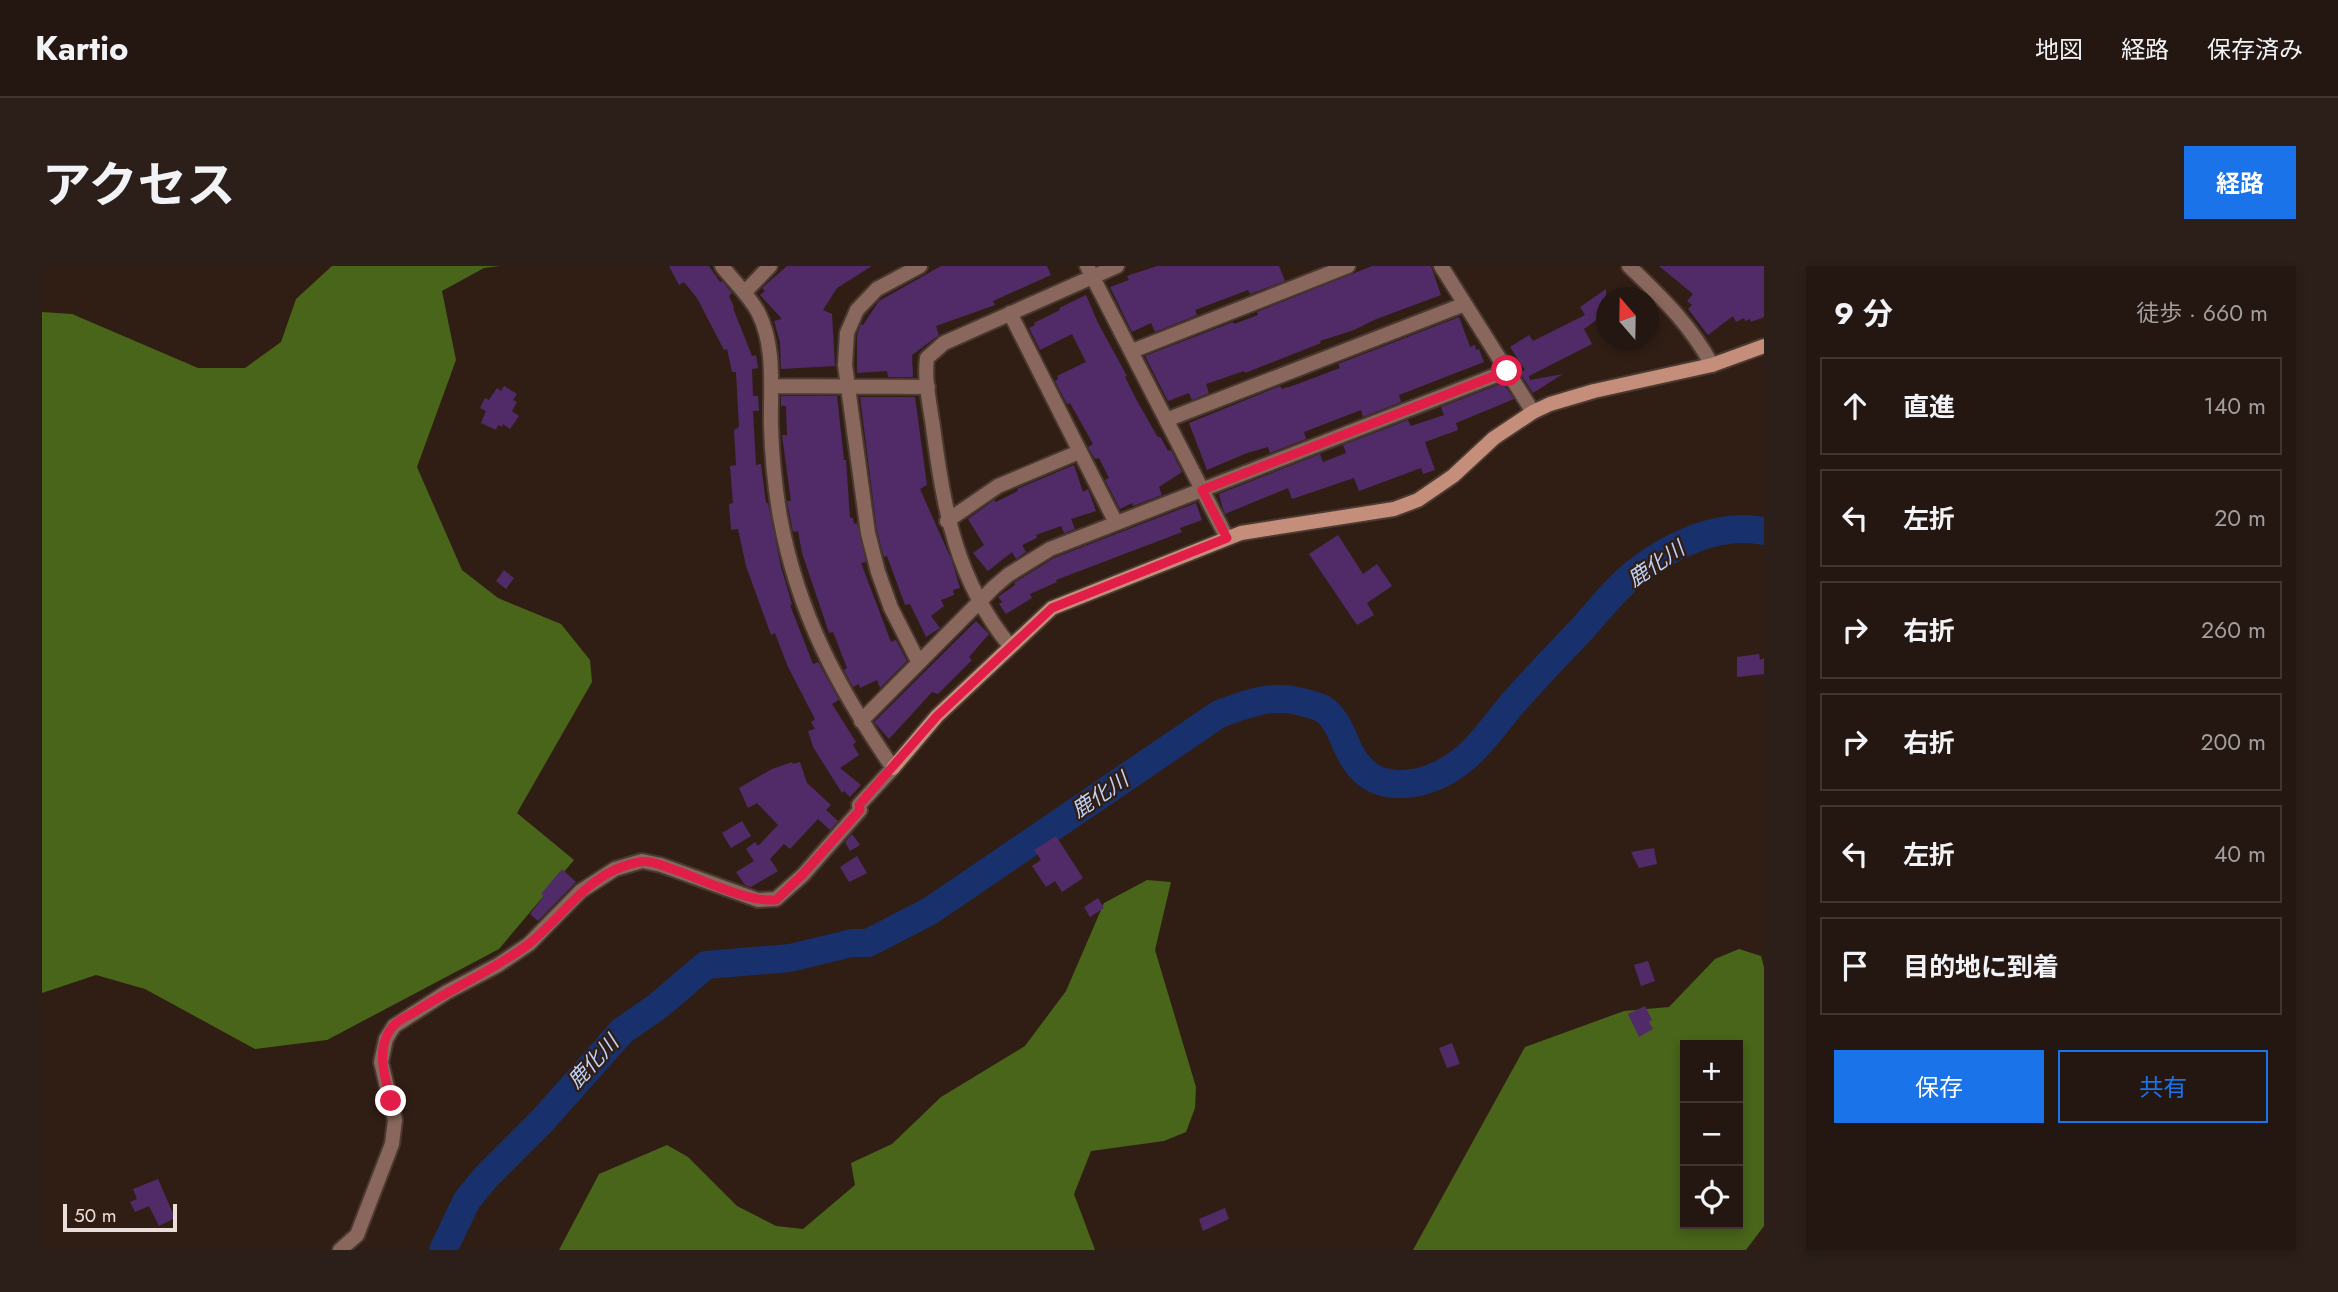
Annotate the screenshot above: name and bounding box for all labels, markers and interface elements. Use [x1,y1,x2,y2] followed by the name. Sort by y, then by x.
[35,25,129,72] text: Kartio
[2035,32,2083,67] text: 地図
[2121,32,2169,67] text: 経路
[2207,32,2303,67] text: 保存済み
[2184,146,2296,219] button: 経路
[42,150,236,220] text: アクセス
[1596,287,1659,350] north arrow
[1834,292,1893,335] text: 9 分
[2136,296,2268,330] text: 徒歩 · 660 m
[1491,355,1522,386] route start
[1836,387,1874,425] icon: ahead
[1903,388,1955,426] text: 直進
[2204,389,2266,423] text: 140 m
[1836,499,1874,537] icon: left
[1903,500,1955,538] text: 左折
[2214,501,2266,535] text: 20 m
[1621,533,1692,594] water label: 鹿化川
[1836,611,1874,649] icon: right
[1903,612,1955,650] text: 右折
[2201,613,2266,647] text: 260 m
[1836,723,1874,761] icon: right
[1903,724,1955,762] text: 右折
[2200,725,2266,759] text: 200 m
[1065,764,1136,825] water label: 鹿化川
[1836,835,1874,873] icon: left
[1903,836,1955,874] text: 左折
[2214,837,2266,871] text: 40 m
[1836,947,1874,985] icon: arrive
[1903,948,2059,986] text: 目的地に到着
[561,1027,627,1095] water label: 鹿化川
[1680,1040,1743,1229] map controls
[1680,1040,1743,1103] button: +
[1834,1050,2044,1123] button: 保存
[2058,1050,2268,1123] button: 共有
[375,1085,406,1116] route end
[1680,1103,1743,1166] button: −
[1680,1166,1743,1229] button: locate
[63,1201,177,1233] scale bar
[74,1202,117,1229] text: 50 m

